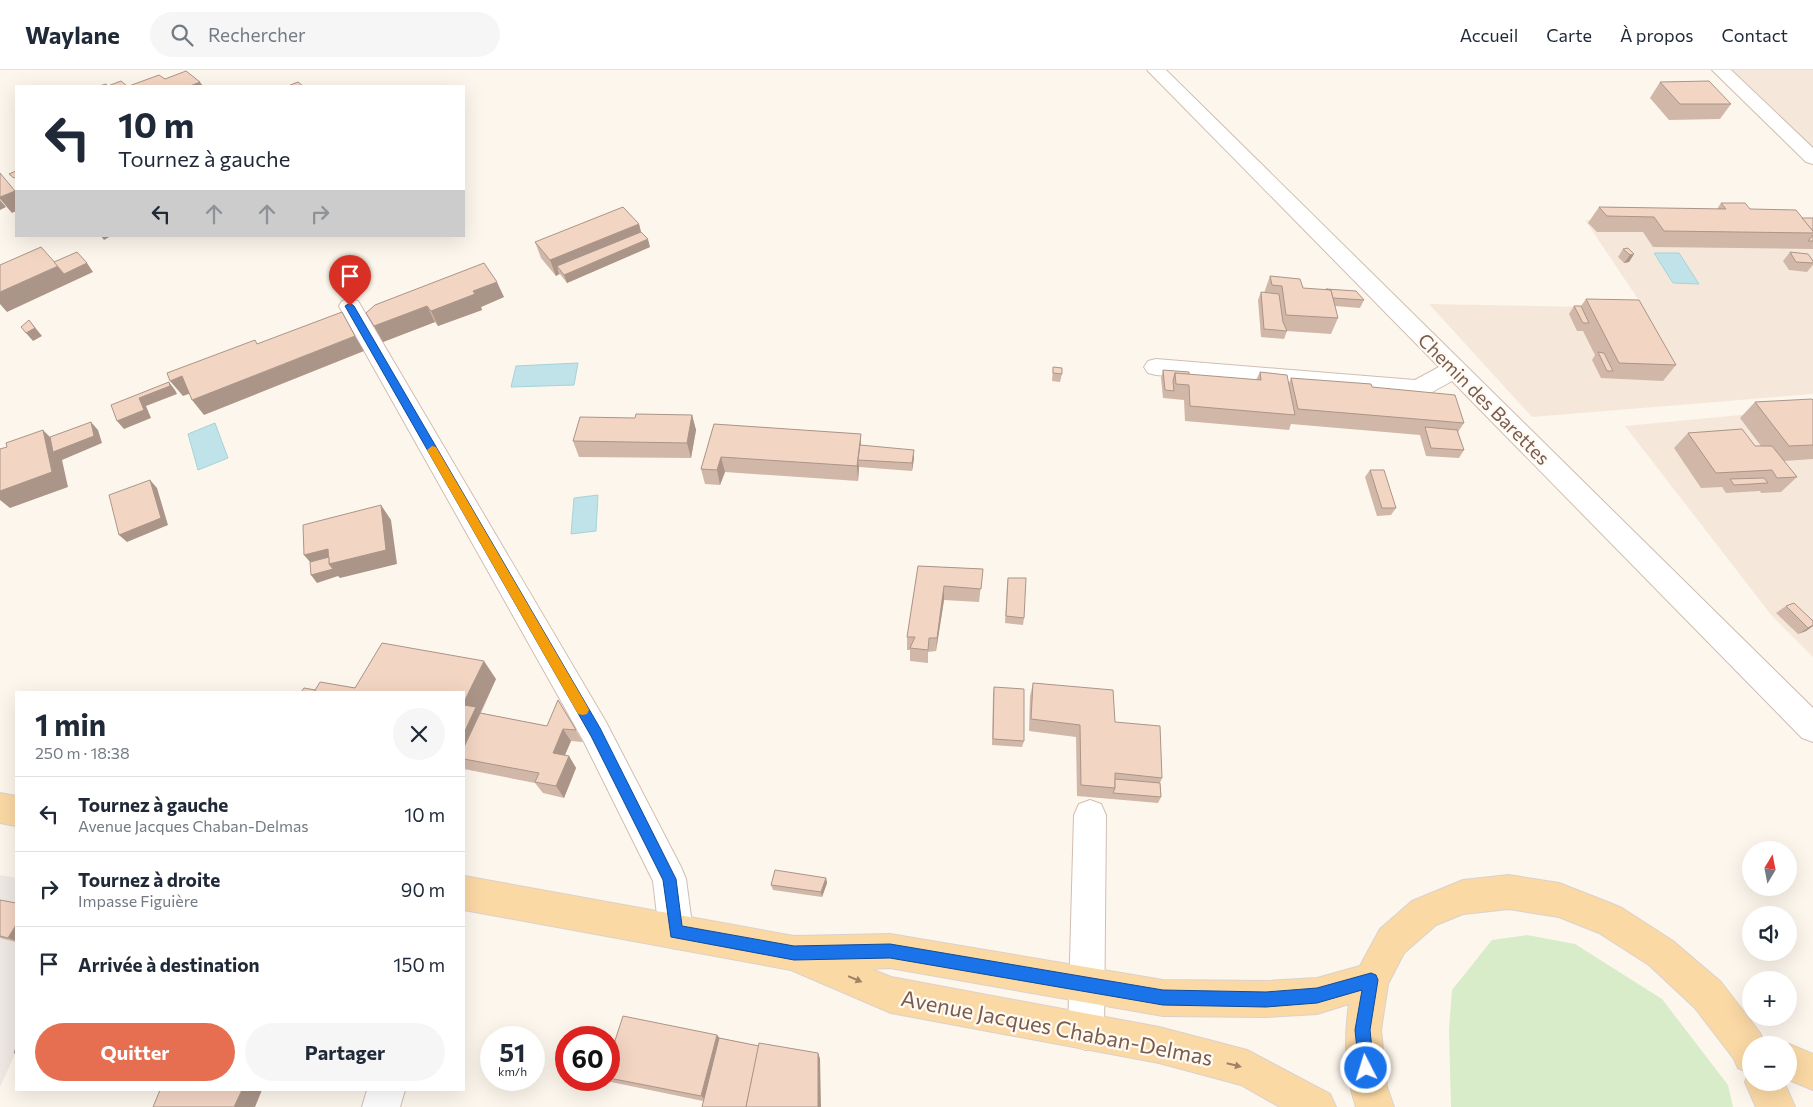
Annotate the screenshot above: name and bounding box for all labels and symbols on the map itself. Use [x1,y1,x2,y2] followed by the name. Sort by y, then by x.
[329,255,371,306] pin
[1414,328,1555,469] street label: Chemin des Barettes
[1742,841,1798,896] north arrow
[848,975,863,983] one-way arrow
[899,984,1215,1071] street label: Avenue Jacques Chaban-Delmas
[555,1026,620,1091] speed limit sign: 60
[1339,1041,1391,1093] position arrow
[1227,1061,1242,1069] one-way arrow

